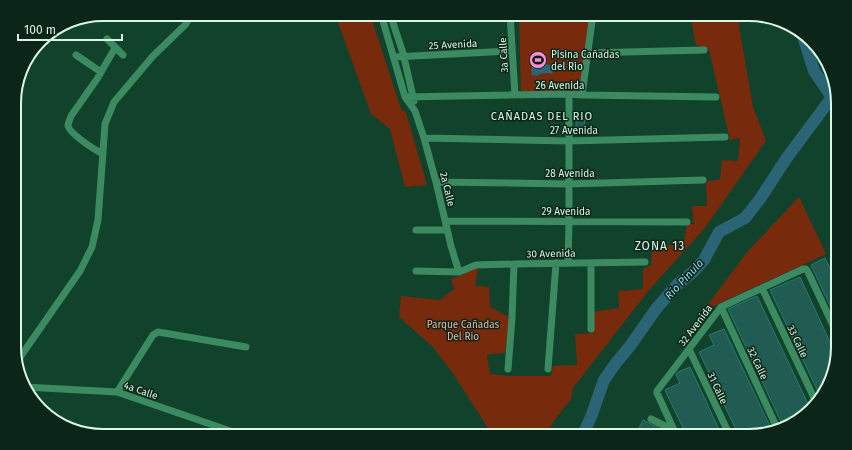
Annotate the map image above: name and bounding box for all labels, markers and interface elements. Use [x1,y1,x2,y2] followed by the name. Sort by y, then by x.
[18,16,122,42] scale bar
[24,23,56,37] text: 100 m
[497,37,511,73] street label: 3a Calle
[428,38,478,52] street label: 25 Avenida
[551,49,620,73] place label: Pisina Cañadas del Rio
[528,50,548,70] sports icon: Pisina Cañadas del Rio
[535,80,585,92] street label: 26 Avenida
[491,110,593,123] district label: CAÑADAS DEL RIO
[550,125,598,137] street label: 27 Avenida
[545,168,595,180] street label: 28 Avenida
[437,171,457,208] street label: 2a Calle
[542,206,590,218] street label: 29 Avenida
[635,239,685,253] district label: ZONA 13
[526,248,576,260] street label: 30 Avenida
[662,256,706,302] water label: Río Pinula
[676,303,715,349] street label: 32 Avenida
[427,319,500,343] park label: Parque Cañadas Del Rio
[784,323,810,360] street label: 33 Calle
[744,345,770,382] street label: 32 Calle
[705,371,730,406] street label: 31 Calle
[122,379,159,402] street label: 4a Calle

